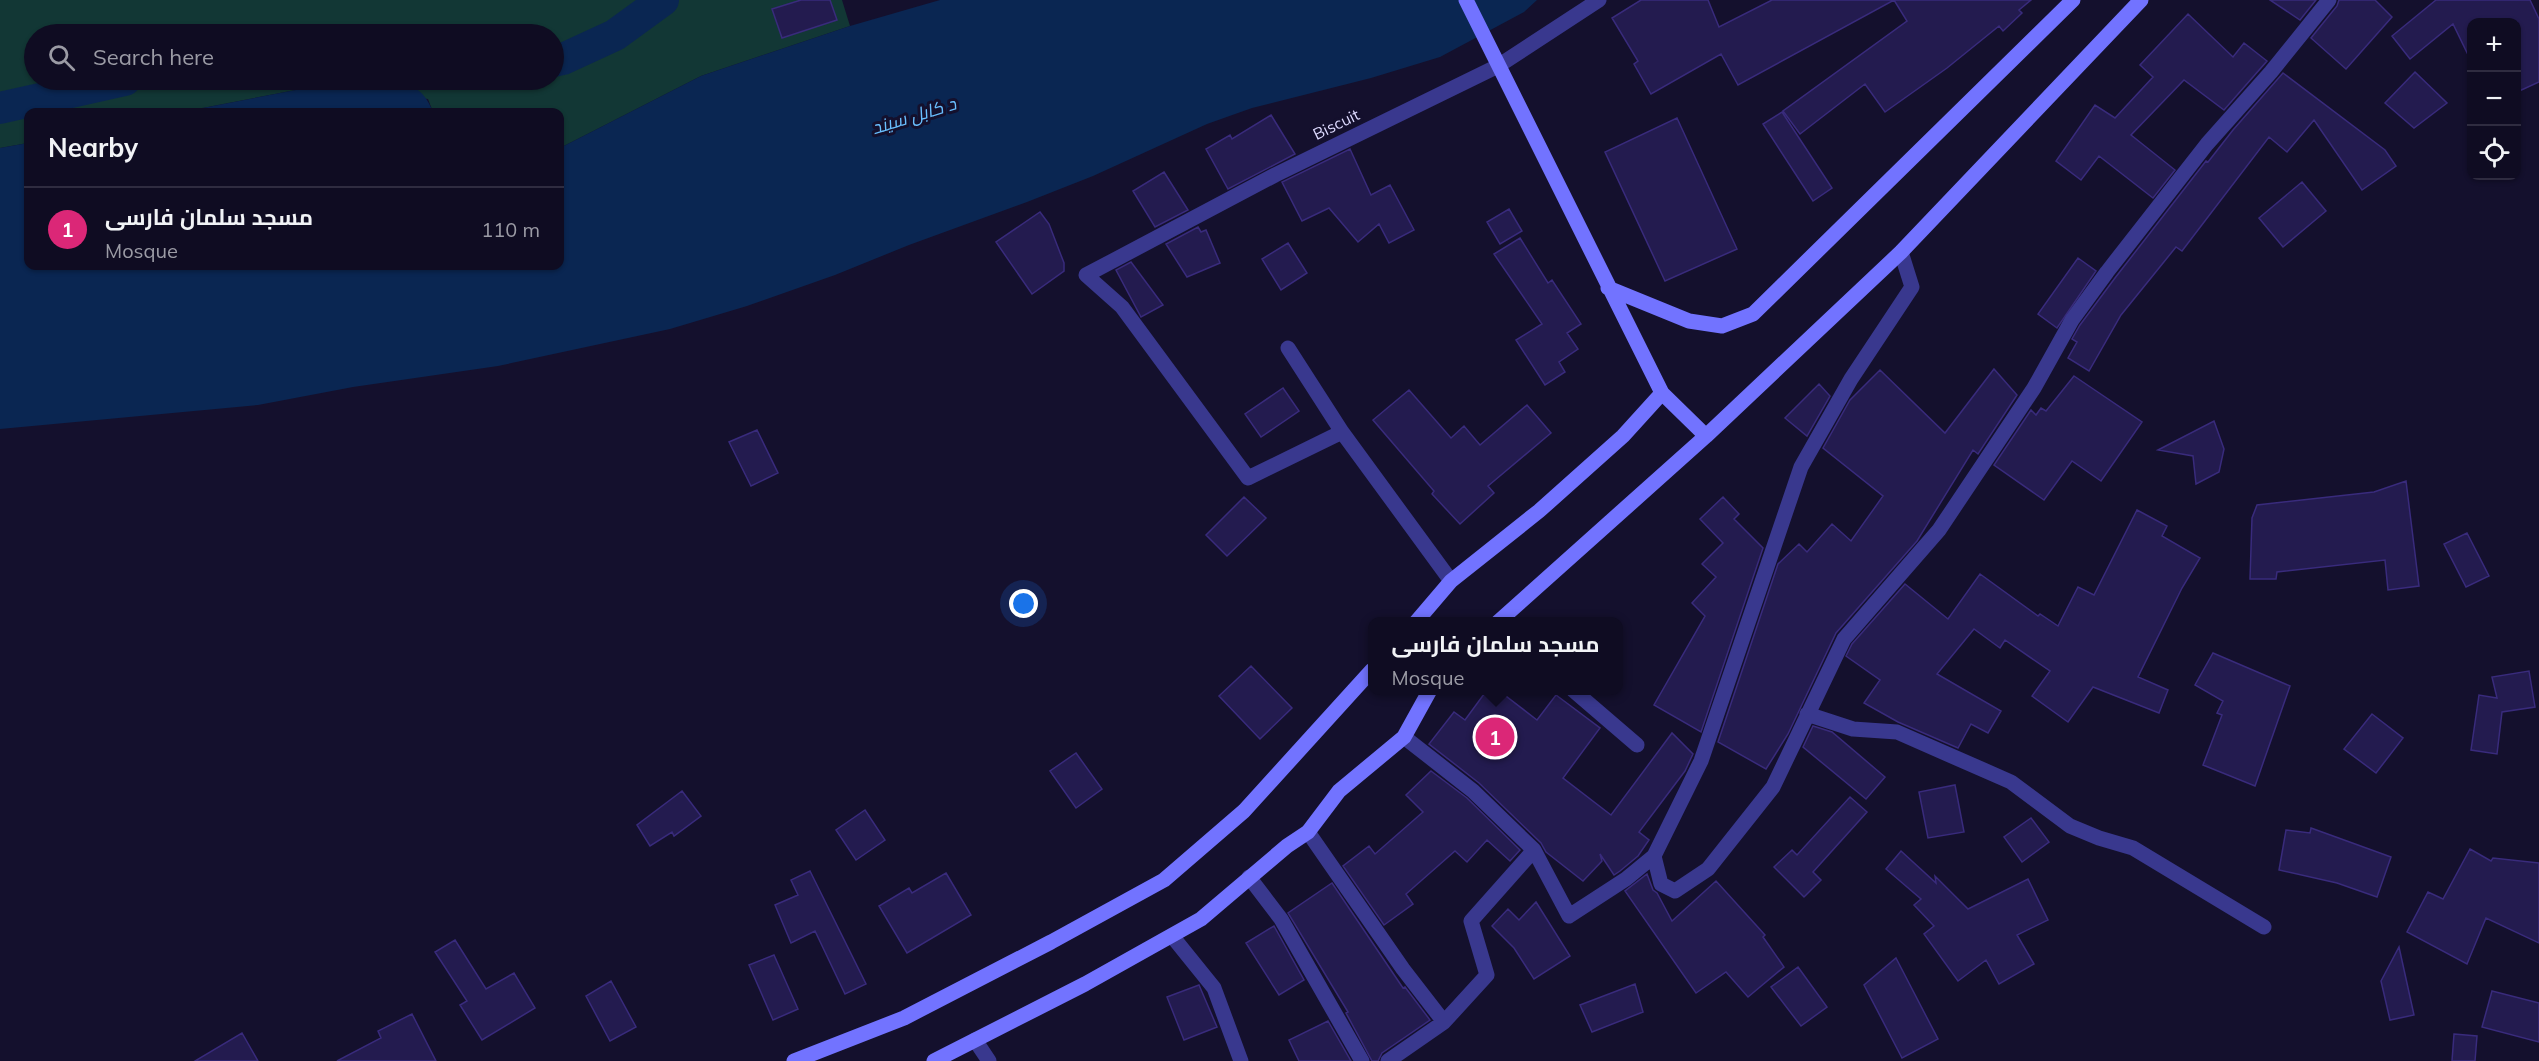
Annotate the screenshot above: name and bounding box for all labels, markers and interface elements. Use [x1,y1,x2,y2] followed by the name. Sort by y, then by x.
[2467,18,2521,180] map controls
[2467,18,2521,72] button: +
[24,24,564,90] search box
[45,41,78,74] icon: search
[93,43,214,71] text: Search here
[2467,72,2521,126] button: −
[869,91,960,139] water label: د کابل سيند
[1310,104,1363,144] street label: Biscuit
[2467,126,2521,180] button: locate
[48,131,138,164] text: Nearby
[105,203,313,231] text: مسجد سلمان فارسی
[62,217,74,242] text: 1
[481,217,540,242] text: 110 m
[105,238,178,263] text: Mosque
[1009,589,1038,618] your location
[1368,617,1623,695] popup
[1391,630,1600,658] text: مسجد سلمان فارسی
[1391,665,1464,690] text: Mosque
[1476,714,1514,760] pin: 1

